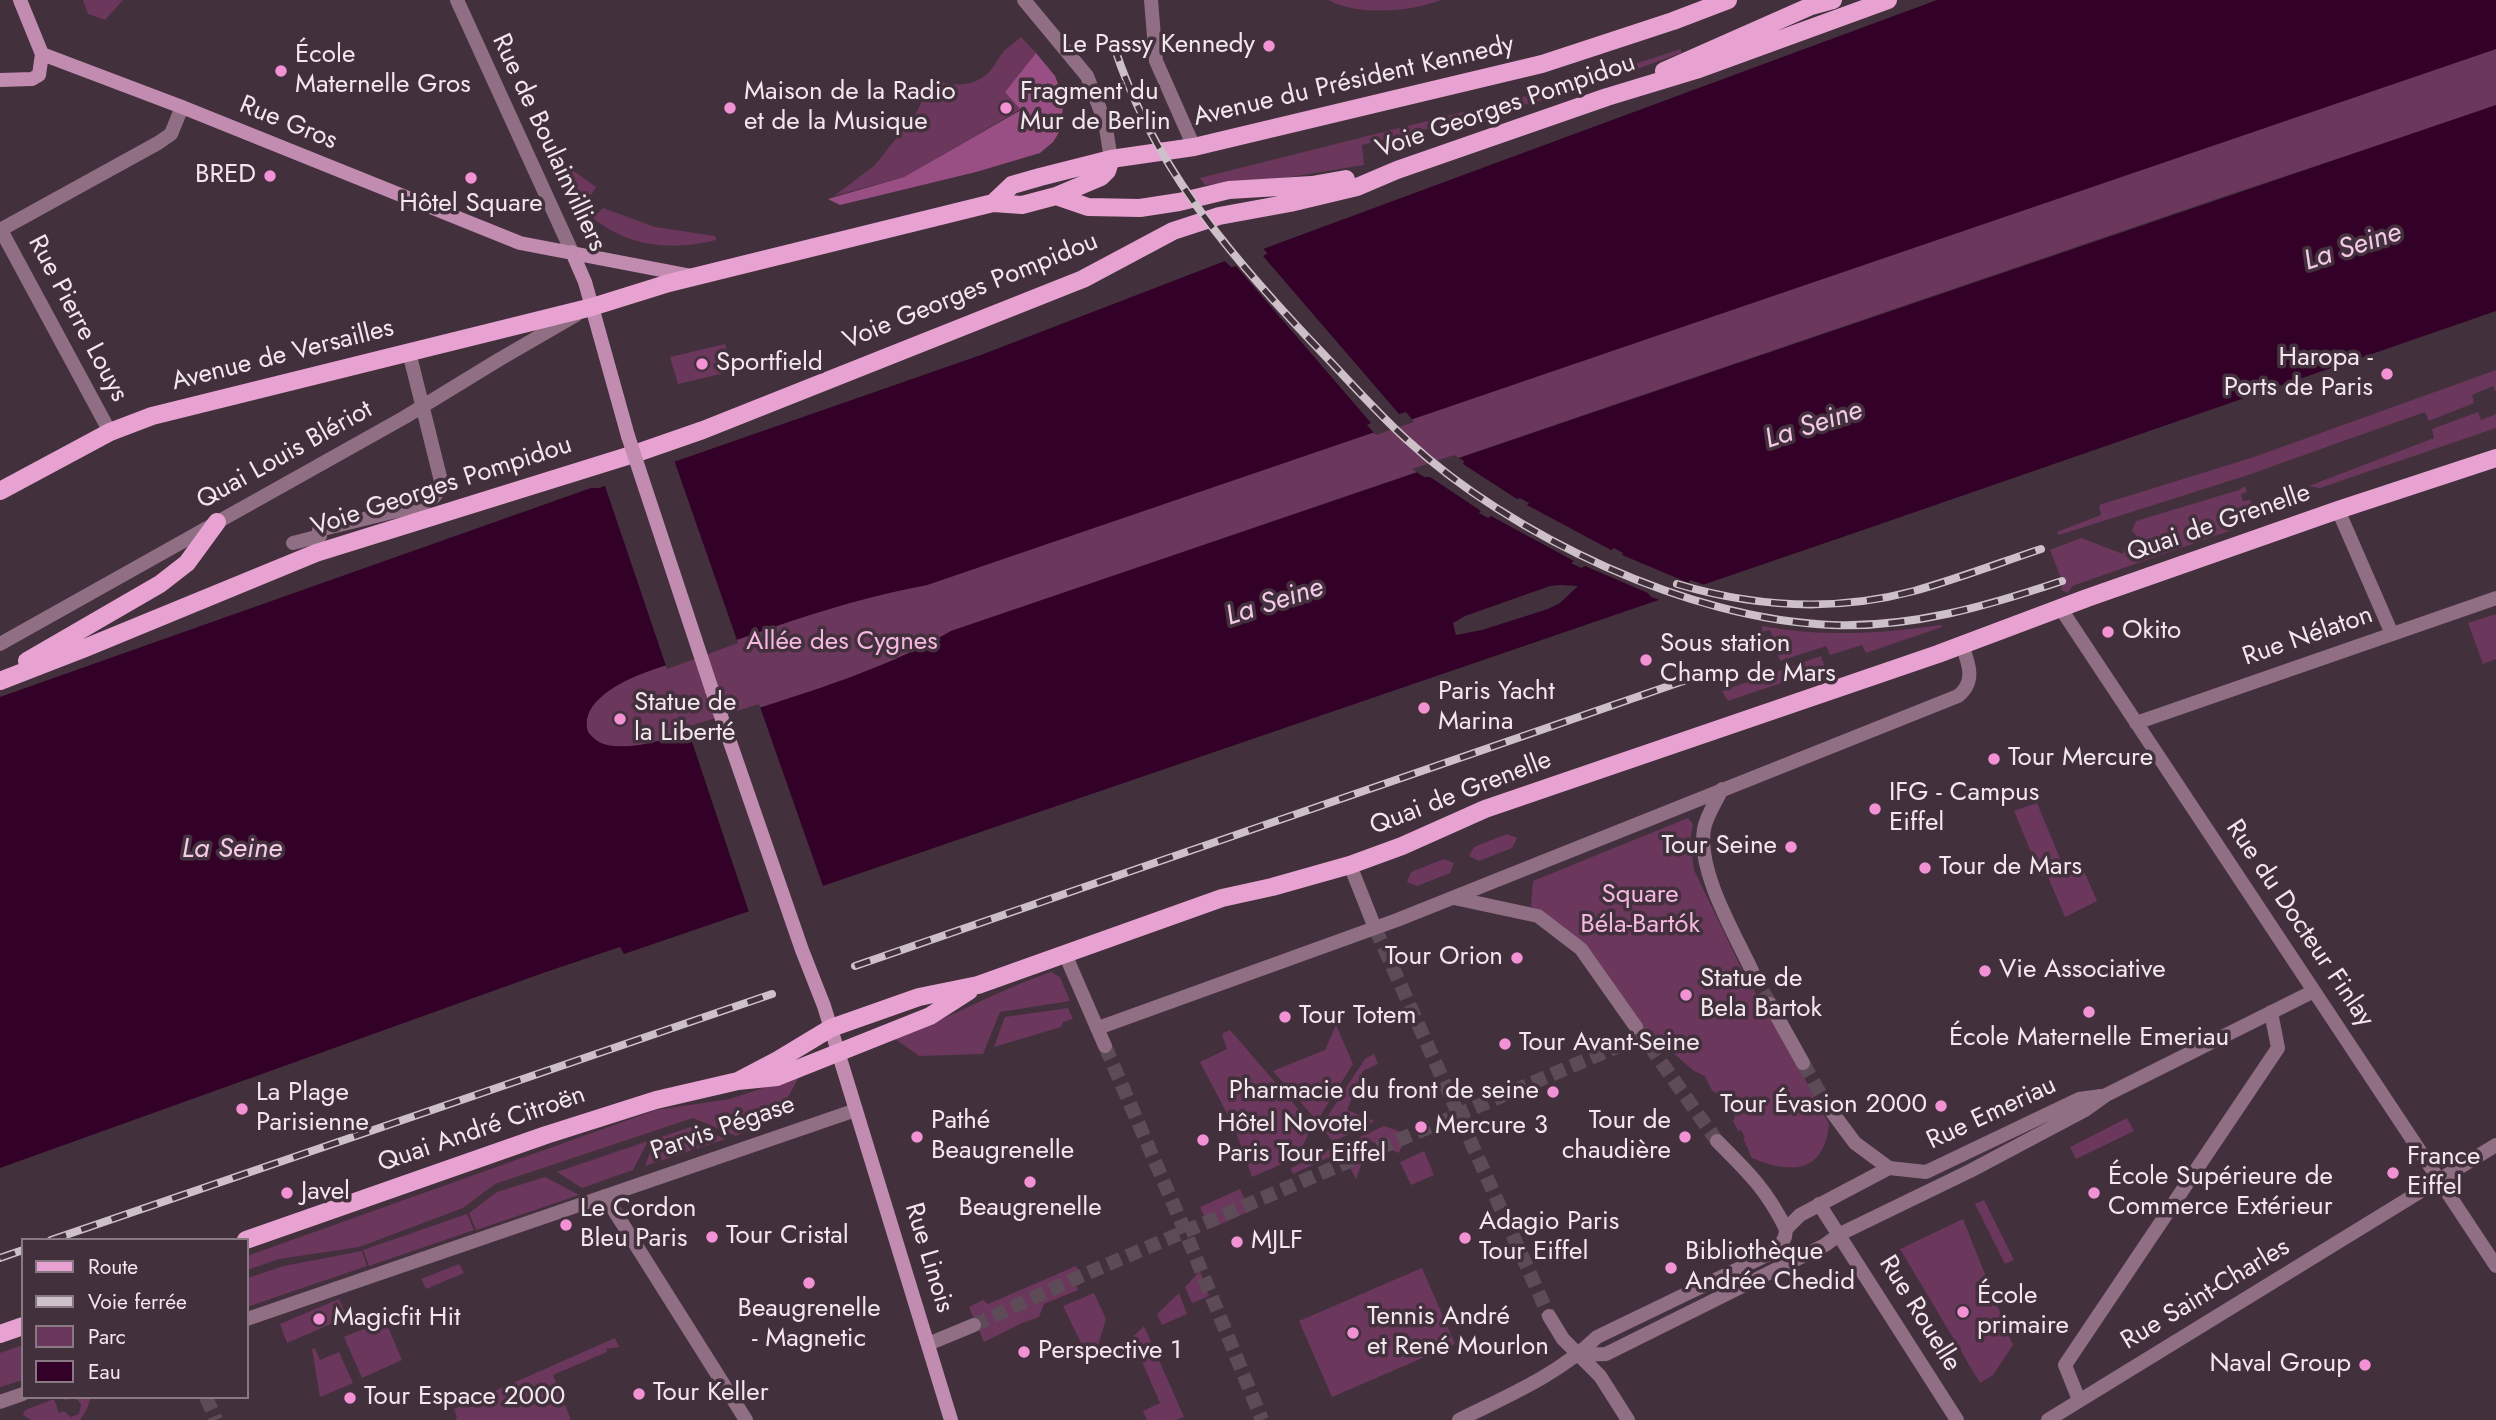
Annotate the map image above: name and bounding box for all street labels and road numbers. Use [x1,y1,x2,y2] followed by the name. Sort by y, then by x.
[484,29,612,257] street label: Rue de Boulainvilliers
[1191,30,1517,134] street label: Avenue du Président Kennedy
[1372,48,1640,166] street label: Voie Georges Pompidou
[235,90,341,158] street label: Rue Gros
[839,227,1103,357] street label: Voie Georges Pompidou
[20,230,134,408] street label: Rue Pierre Louys
[169,313,397,399] street label: Avenue de Versailles
[192,395,378,517] street label: Quai Louis Blériot
[308,430,576,544] street label: Voie Georges Pompidou
[2123,478,2315,570] street label: Quai de Grenelle
[2239,600,2377,674] street label: Rue Nélaton
[1366,745,1556,843] street label: Quai de Grenelle
[2218,814,2380,1034] street label: Rue du Docteur Finlay
[1922,1070,2062,1158] street label: Rue Emeriau
[374,1080,590,1180] street label: Quai André Citroën
[647,1090,799,1168] street label: Parvis Pégase
[897,1199,959,1317] street label: Rue Linois
[2116,1232,2296,1358] street label: Rue Saint-Charles
[1871,1250,1967,1378] street label: Rue Rouelle

